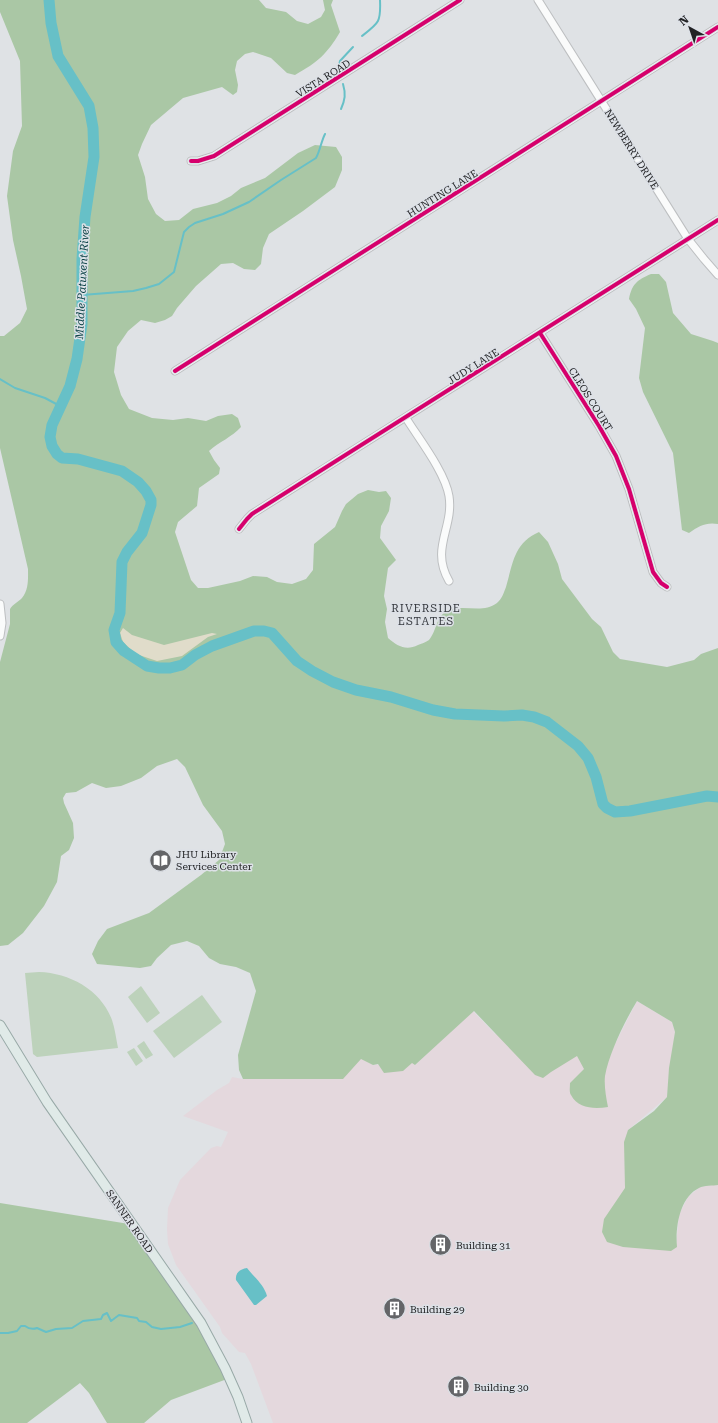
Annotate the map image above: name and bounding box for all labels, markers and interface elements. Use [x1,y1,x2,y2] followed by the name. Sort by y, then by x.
[670,8,710,48] north arrow
[676,13,692,28] text: N
[294,57,353,100] street label: VISTA ROAD
[602,107,661,191] street label: NEWBERRY DRIVE
[405,167,479,219] street label: HUNTING LANE
[73,224,92,341] water label: Middle Patuxent River
[446,346,501,386] street label: JUDY LANE
[567,365,615,433] street label: CLEOS COURT
[391,602,461,628] district label: RIVERSIDE ESTATES
[148,847,174,873] library icon: JHU Library Services Center
[176,849,252,872] place label: JHU Library Services Center
[104,1188,156,1255] street label: SANNER ROAD
[427,1232,453,1258] building icon: Building 31
[456,1240,511,1251] place label: Building 31
[382,1296,408,1322] building icon: Building 29
[410,1304,465,1315] place label: Building 29
[445,1374,471,1400] building icon: Building 30
[474,1382,529,1393] place label: Building 30

